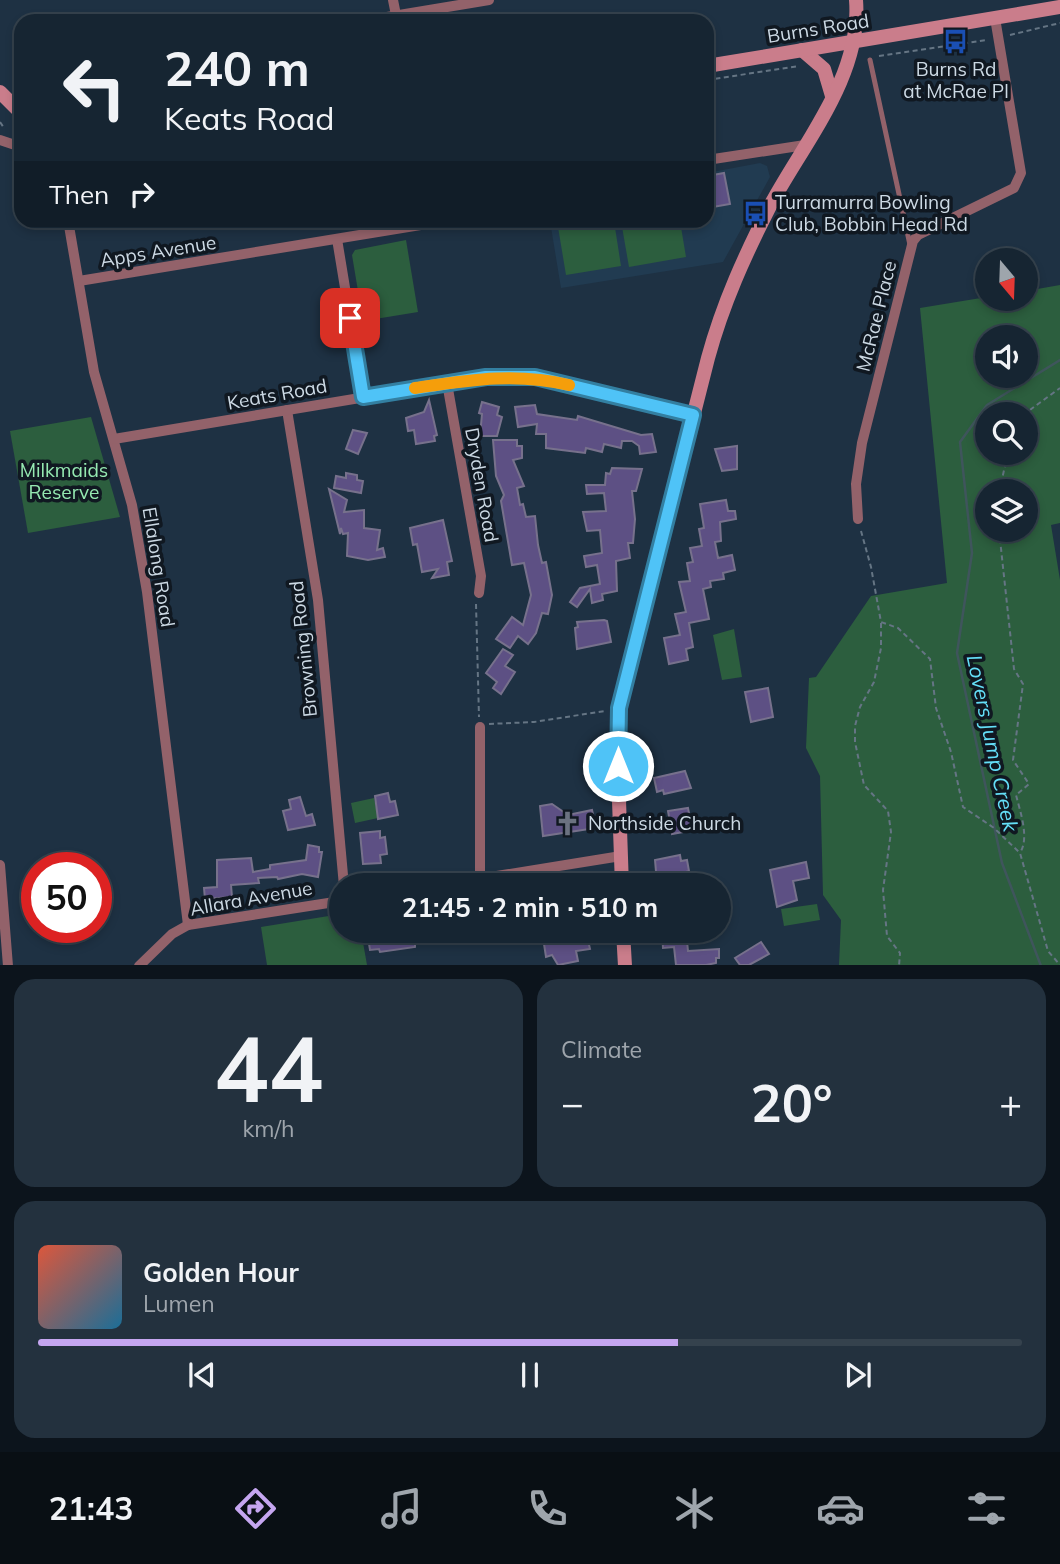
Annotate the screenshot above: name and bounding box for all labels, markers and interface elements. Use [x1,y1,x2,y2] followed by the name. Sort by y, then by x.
[765,8,871,48] street label: Burns Road
[942,27,970,55] bus stop icon: Burns Rd at McRae Pl
[164,37,310,98] text: 240 m
[49,42,140,133] icon: left
[903,57,1009,103] place label: Burns Rd at McRae Pl
[164,98,334,138] text: Keats Road
[123,175,161,213] icon: right
[49,178,109,211] text: Then
[775,190,968,236] place label: Turramurra Bowling Club, Bobbin Head Rd
[741,199,769,227] bus stop icon: Turramurra Bowling Club, Bobbin Head Rd
[98,230,218,272] street label: Apps Avenue
[975,248,1038,312] north arrow
[975,248,1038,542] map controls
[851,258,901,374] street label: McRae Place
[320,288,380,348] pin
[331,299,369,337] icon: arrive
[975,325,1038,388] button: sound
[225,373,329,415] street label: Keats Road
[975,402,1038,465] button: search
[460,426,504,544] street label: Dryden Road
[20,458,108,504] park label: Milkmaids Reserve
[975,479,1038,542] button: layers
[138,505,180,629] street label: Ellalong Road
[284,580,322,718] street label: Browning Road
[962,652,1025,835] water label: Lovers Jump Creek
[581,729,655,803] position arrow
[554,809,582,837] church icon: Northside Church
[588,811,741,835] place label: Northside Church
[21,852,112,943] speed limit sign: 50
[188,875,314,921] street label: Allara Avenue
[402,891,658,924] text: 21:45 · 2 min · 510 m
[214,1011,323,1125] text: 44
[561,1035,642,1064] text: Climate
[750,1070,833,1135] text: 20°
[561,1079,584,1127] text: −
[999,1079,1022,1127] text: +
[242,1114,295,1143] text: km/h
[143,1256,299,1289] text: Golden Hour
[143,1289,215,1318] text: Lumen
[183,1356,221,1394] icon: previous
[511,1356,549,1394] icon: pause
[839,1356,877,1394] icon: next
[231,1484,280,1533] icon: directions
[377,1484,426,1533] icon: music
[523,1484,572,1533] icon: phone
[670,1484,719,1533] icon: climate
[816,1484,865,1533] icon: car
[962,1484,1011,1533] icon: filters
[49,1488,133,1528] text: 21:43

